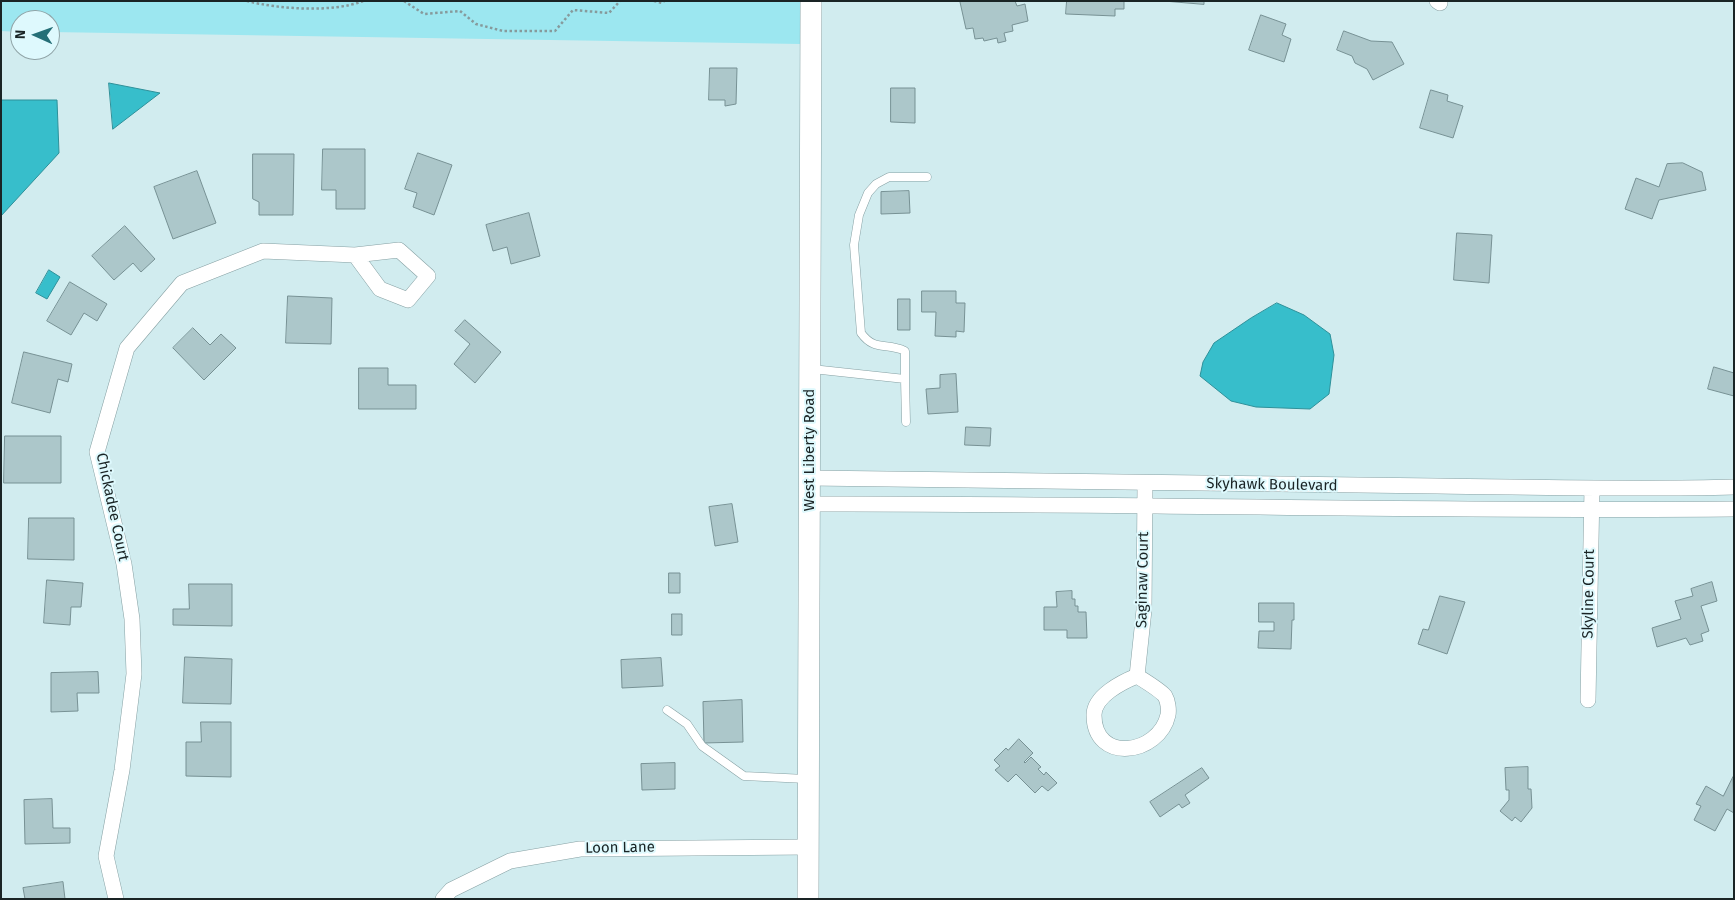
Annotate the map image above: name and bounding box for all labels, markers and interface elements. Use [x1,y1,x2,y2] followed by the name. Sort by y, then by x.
[10,10,60,60] north arrow
[12,30,29,39] text: N
[801,389,819,511] street label: West Liberty Road
[92,451,132,563] street label: Chickadee Court
[1206,475,1338,495] street label: Skyhawk Boulevard
[1133,532,1153,628] street label: Saginaw Court
[1579,549,1599,639] street label: Skyline Court
[585,838,655,858] street label: Loon Lane

